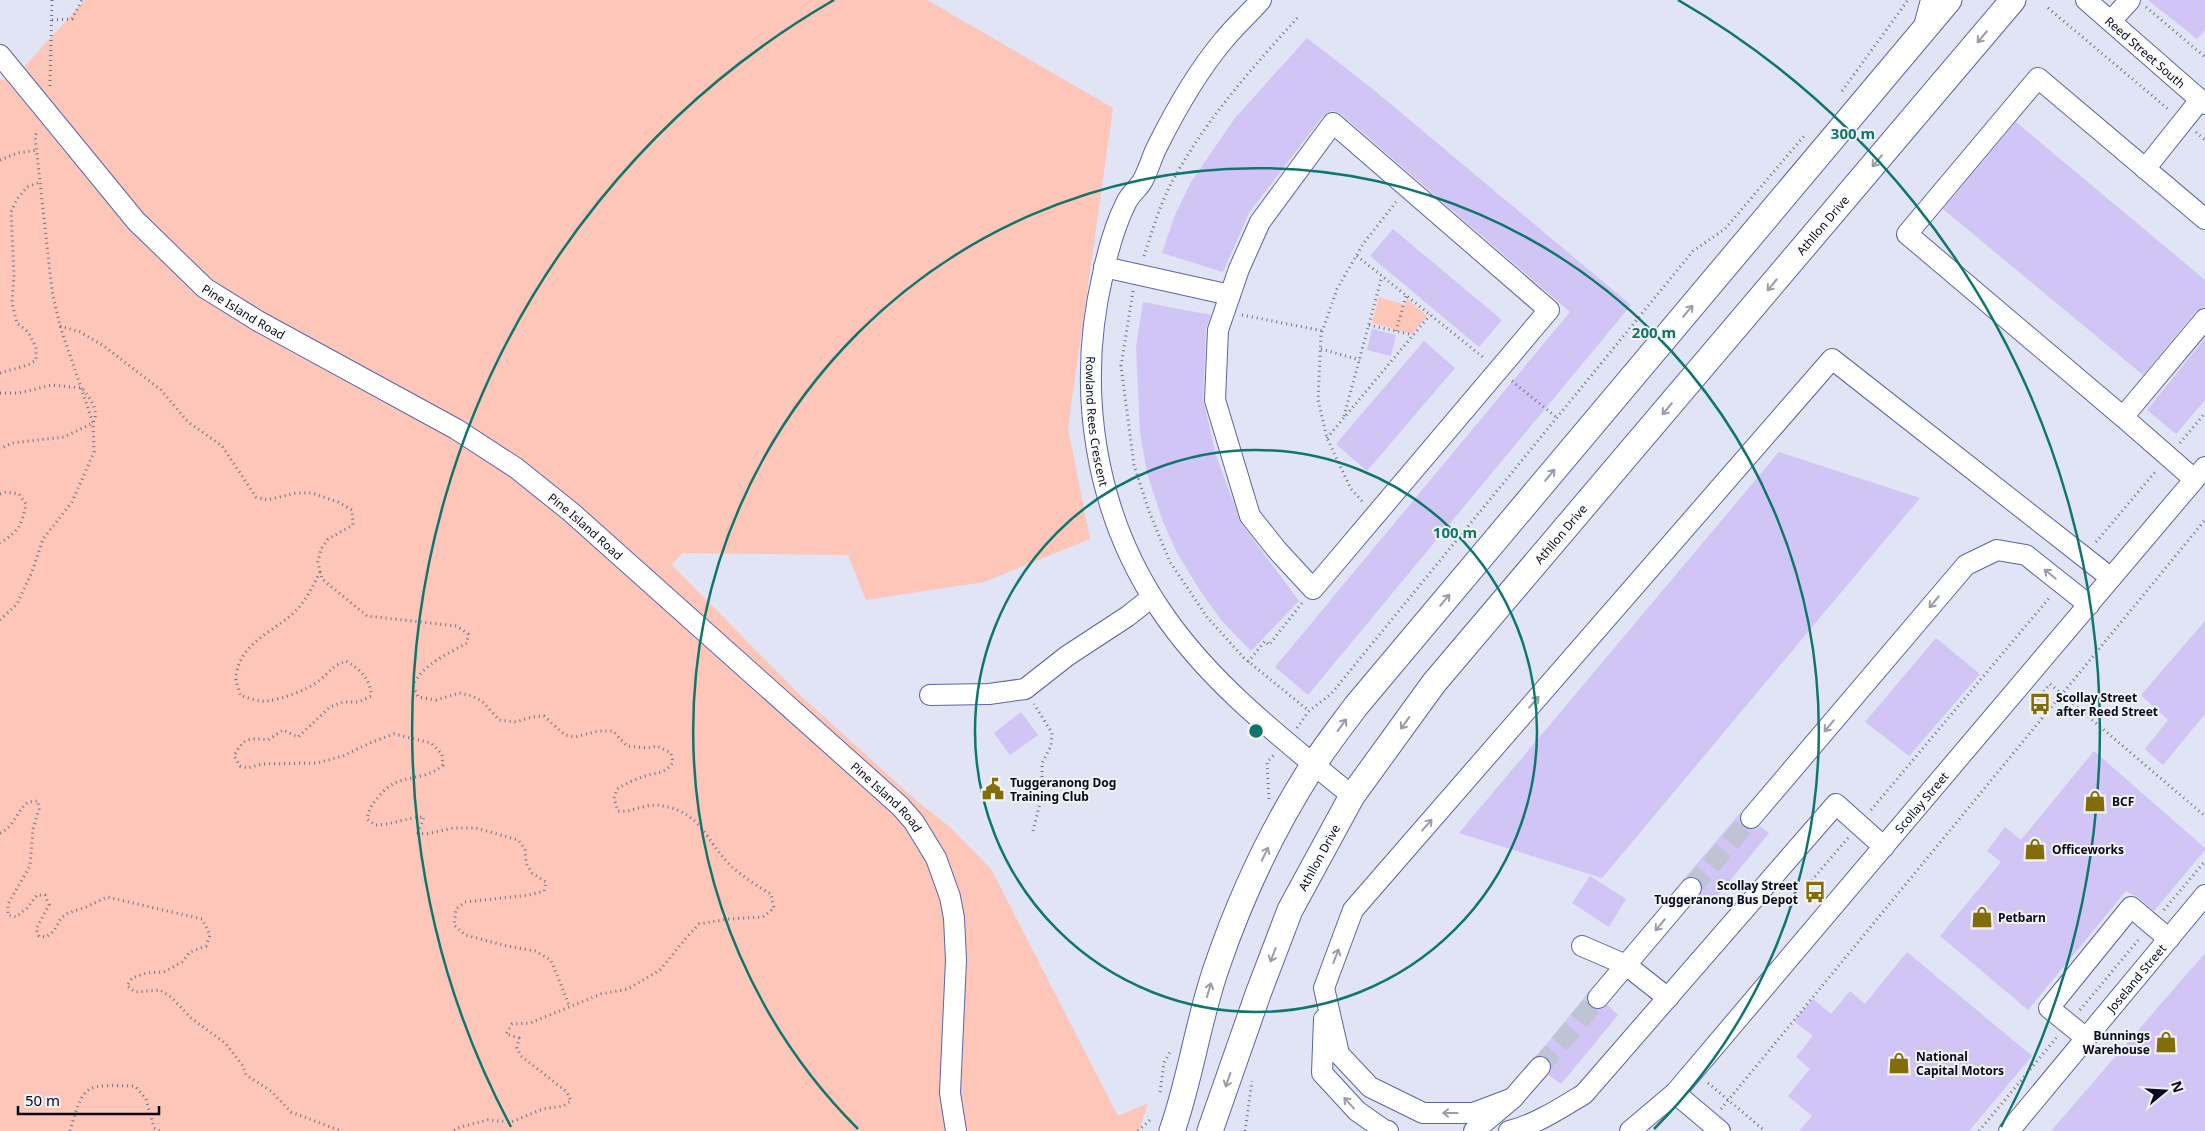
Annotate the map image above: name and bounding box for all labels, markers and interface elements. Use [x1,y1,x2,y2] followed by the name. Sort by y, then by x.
[2102,12,2189,92] street label: Reed Street South
[1976,31,1987,44] one-way arrow
[1831,123,1875,143] text: 300 m
[1871,155,1882,168] one-way arrow
[1792,191,1853,258] street label: Athllon Drive
[1766,279,1777,292] one-way arrow
[199,280,288,343] street label: Pine Island Road
[1683,304,1694,317] one-way arrow
[1632,322,1676,342] text: 200 m
[1082,356,1113,489] street label: Rowland Rees Crescent
[1661,403,1672,416] one-way arrow
[1544,469,1556,482] one-way arrow
[545,489,627,563] street label: Pine Island Road
[1530,500,1591,567] street label: Athllon Drive
[1433,522,1477,542] text: 100 m
[2044,569,2057,580] one-way arrow
[1440,593,1451,606] one-way arrow
[1929,595,1940,608] one-way arrow
[2056,689,2158,720] place label: Scollay Street after Reed Street
[2027,691,2053,717] bus stop icon: Scollay Street after Reed Street
[1528,695,1540,708] one-way arrow
[1400,716,1411,729] one-way arrow
[1337,718,1347,732] one-way arrow
[1824,719,1835,732] one-way arrow
[1247,722,1265,740] centre of rings
[847,758,926,835] street label: Pine Island Road
[1890,767,1953,836] street label: Scollay Street
[1010,774,1116,805] place label: Tuggeranong Dog Training Club
[980,776,1006,802] public building icon: Tuggeranong Dog Training Club
[2082,788,2108,814] shop icon: BCF
[2112,793,2134,810] place label: BCF
[1422,818,1433,831] one-way arrow
[1294,821,1344,894] street label: Athllon Drive
[2022,836,2048,862] shop icon: Officeworks
[2052,841,2124,858] place label: Officeworks
[1260,846,1270,861] one-way arrow
[1654,877,1798,908] place label: Scollay Street Tuggeranong Bus Depot
[1802,879,1828,905] bus stop icon: Scollay Street Tuggeranong Bus Depot
[1969,904,1995,930] shop icon: Petbarn
[1998,909,2046,926] place label: Petbarn
[1655,918,1666,931] one-way arrow
[2102,940,2170,1017] street label: Joseland Street
[1268,947,1277,963] one-way arrow
[1332,949,1341,964] one-way arrow
[1205,982,1215,998] one-way arrow
[2083,1027,2150,1058] place label: Bunnings Warehouse
[2153,1029,2179,1055] shop icon: Bunnings Warehouse
[1916,1048,2004,1079] place label: National Capital Motors
[1886,1050,1912,1076] shop icon: National Capital Motors
[2140,1066,2190,1116] north arrow
[1223,1072,1232,1087] one-way arrow
[2167,1078,2189,1095] text: N
[18,1084,159,1116] scale bar
[25,1090,60,1110] text: 50 m
[1343,1096,1355,1109] one-way arrow
[1442,1108,1458,1118] one-way arrow

